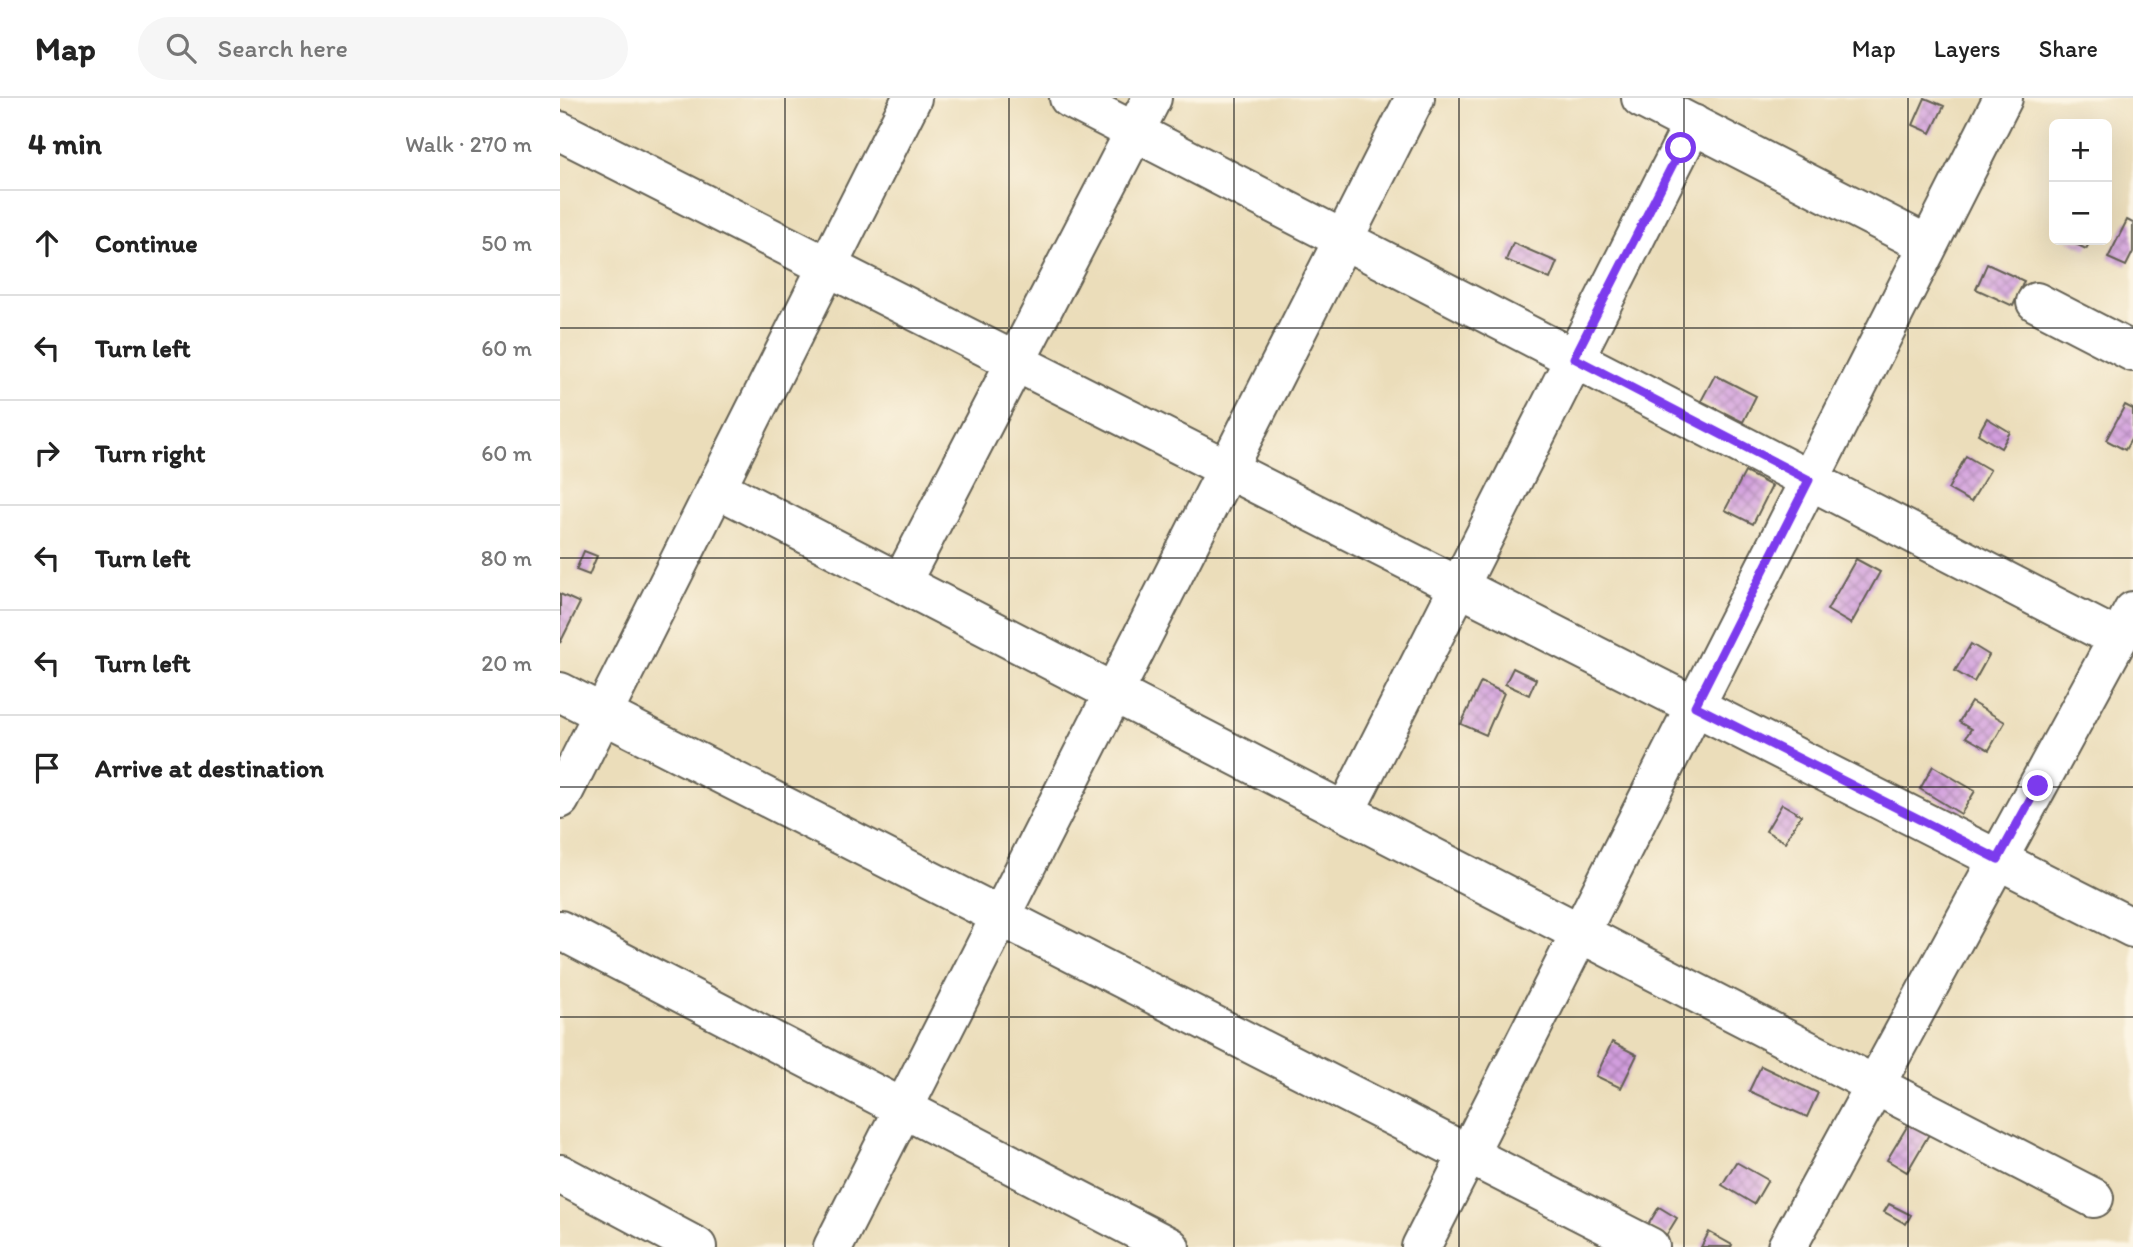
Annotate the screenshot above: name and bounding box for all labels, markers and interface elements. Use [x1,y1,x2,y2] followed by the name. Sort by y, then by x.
[138,17,628,80] search box
[35,29,96,68] text: Map
[162,29,200,67] icon: search
[218,32,348,64] text: Search here
[1852,34,1896,63] text: Map
[1934,34,2001,63] text: Layers
[2039,34,2098,63] text: Share
[2049,119,2112,245] map controls
[2049,119,2112,182] button: +
[28,125,102,162] text: 4 min
[405,130,532,158] text: Walk · 270 m
[1665,132,1696,163] route start
[2049,182,2112,245] button: −
[28,224,66,262] icon: ahead
[95,227,198,259] text: Continue
[481,229,532,257] text: 50 m
[28,329,66,367] icon: left
[95,332,191,364] text: Turn left
[481,334,532,362] text: 60 m
[28,434,66,472] icon: right
[95,437,206,469] text: Turn right
[481,439,532,467] text: 60 m
[28,539,66,577] icon: left
[95,542,191,574] text: Turn left
[481,544,532,572] text: 80 m
[28,644,66,682] icon: left
[95,647,191,679] text: Turn left
[481,649,532,677] text: 20 m
[28,749,66,787] icon: arrive
[95,752,324,784] text: Arrive at destination
[2022,770,2053,801] route end

